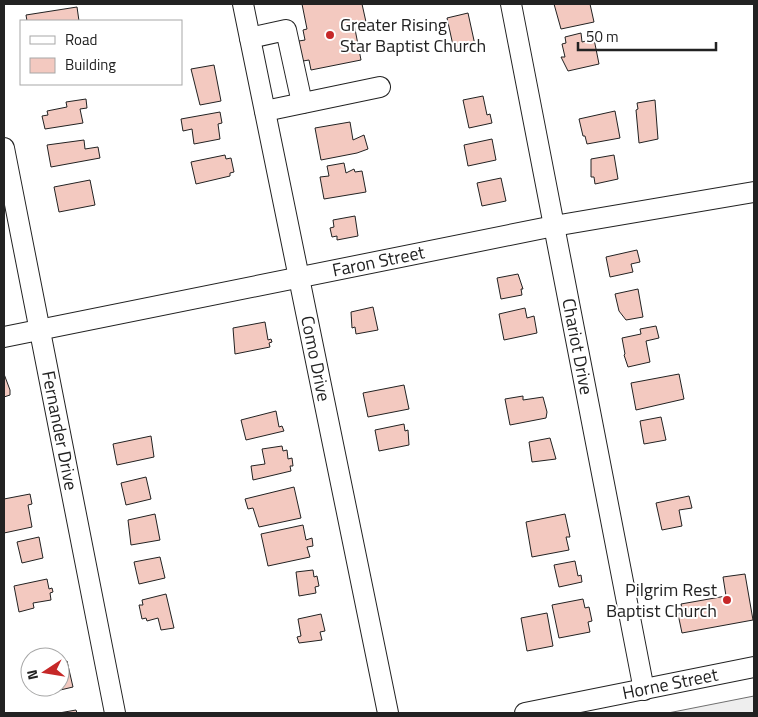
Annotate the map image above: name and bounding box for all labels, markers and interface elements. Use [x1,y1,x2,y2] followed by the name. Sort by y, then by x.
[340,11,486,59] place label: Greater Rising Star Baptist Church
[20,20,182,85] legend
[578,20,716,52] scale bar
[586,25,619,48] text: 50 m
[65,28,97,51] text: Road
[324,29,336,41] marker: Greater Rising Star Baptist Church
[65,53,116,76] text: Building
[330,238,428,283] street label: Faron Street
[555,296,600,397] street label: Chariot Drive
[294,313,338,404] street label: Como Drive
[35,368,85,493] street label: Fernander Drive
[606,576,718,624] place label: Pilgrim Rest Baptist Church
[721,594,733,606] marker: Pilgrim Rest Baptist Church
[20,647,70,697] north arrow
[620,660,721,706] street label: Horne Street
[21,668,43,682] text: N

